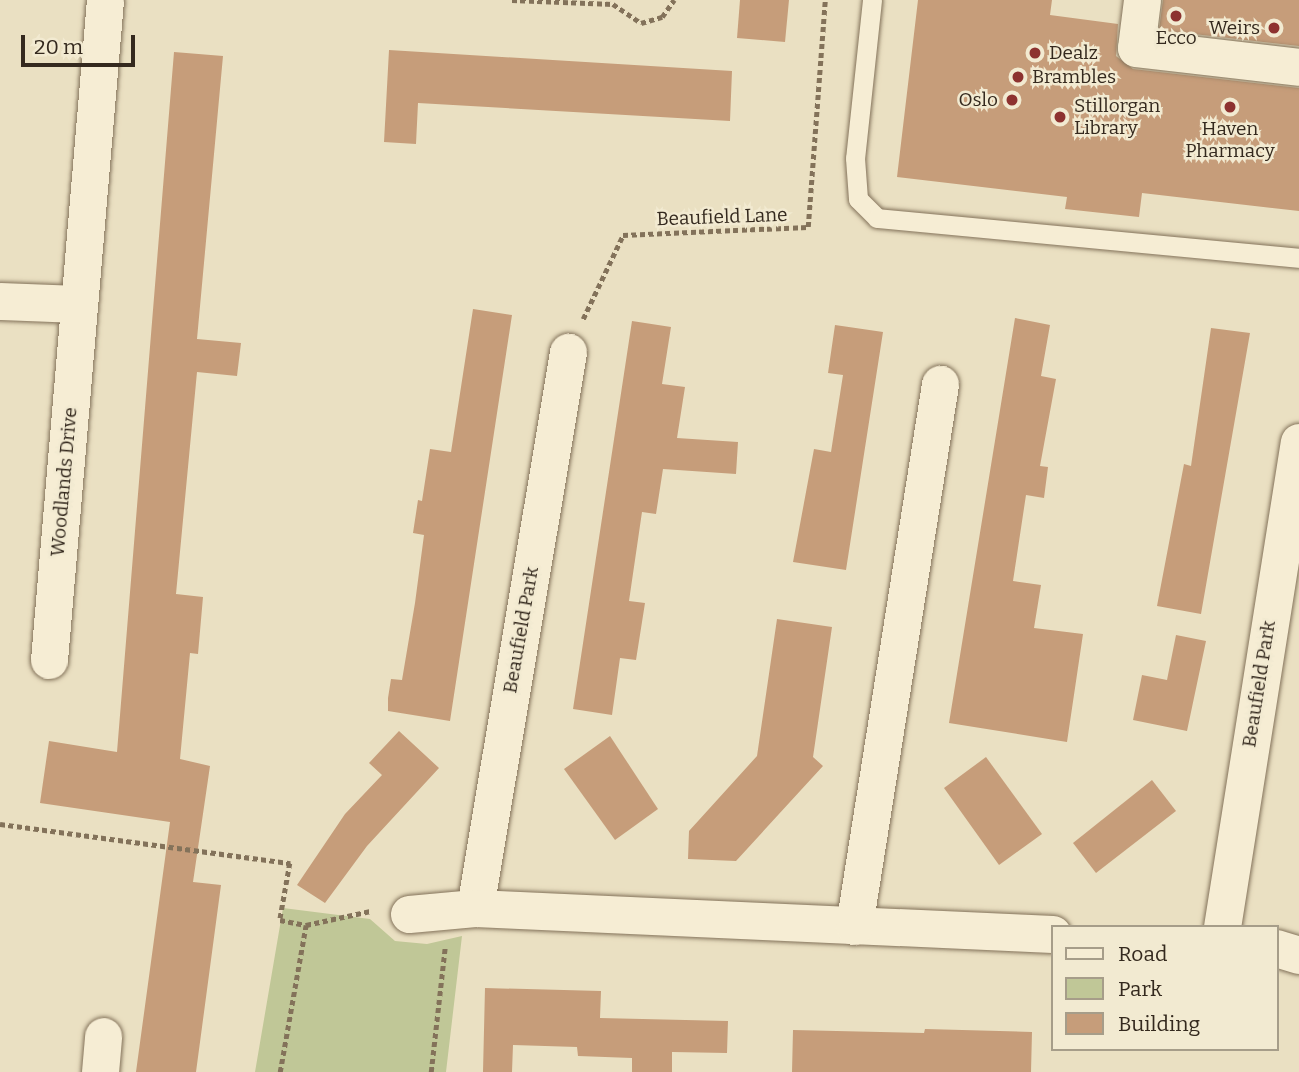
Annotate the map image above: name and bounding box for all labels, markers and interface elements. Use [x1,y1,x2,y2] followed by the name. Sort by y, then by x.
[1168,8,1184,24] marker: Ecco
[1209,17,1260,39] place label: Weirs
[1266,20,1282,36] marker: Weirs
[24,21,138,65] scale bar
[1155,27,1197,49] place label: Ecco
[34,34,83,60] text: 20 m
[1049,42,1098,64] place label: Dealz
[1027,45,1043,61] marker: Dealz
[1032,66,1116,88] place label: Brambles
[1010,69,1026,85] marker: Brambles
[958,89,998,111] place label: Oslo
[1004,92,1020,108] marker: Oslo
[1074,95,1160,139] place label: Stillorgan Library
[1222,99,1238,115] marker: Haven Pharmacy
[1052,109,1068,125] marker: Stillorgan Library
[1185,118,1275,162] place label: Haven Pharmacy
[656,203,788,231] street label: Beaufield Lane
[46,406,82,558] street label: Woodlands Drive
[499,565,543,695] street label: Beaufield Park
[1238,619,1280,749] street label: Beaufield Park
[1050,925,1278,1051] legend
[1118,941,1167,967] text: Road
[1118,976,1162,1002] text: Park
[1118,1011,1200,1037] text: Building

